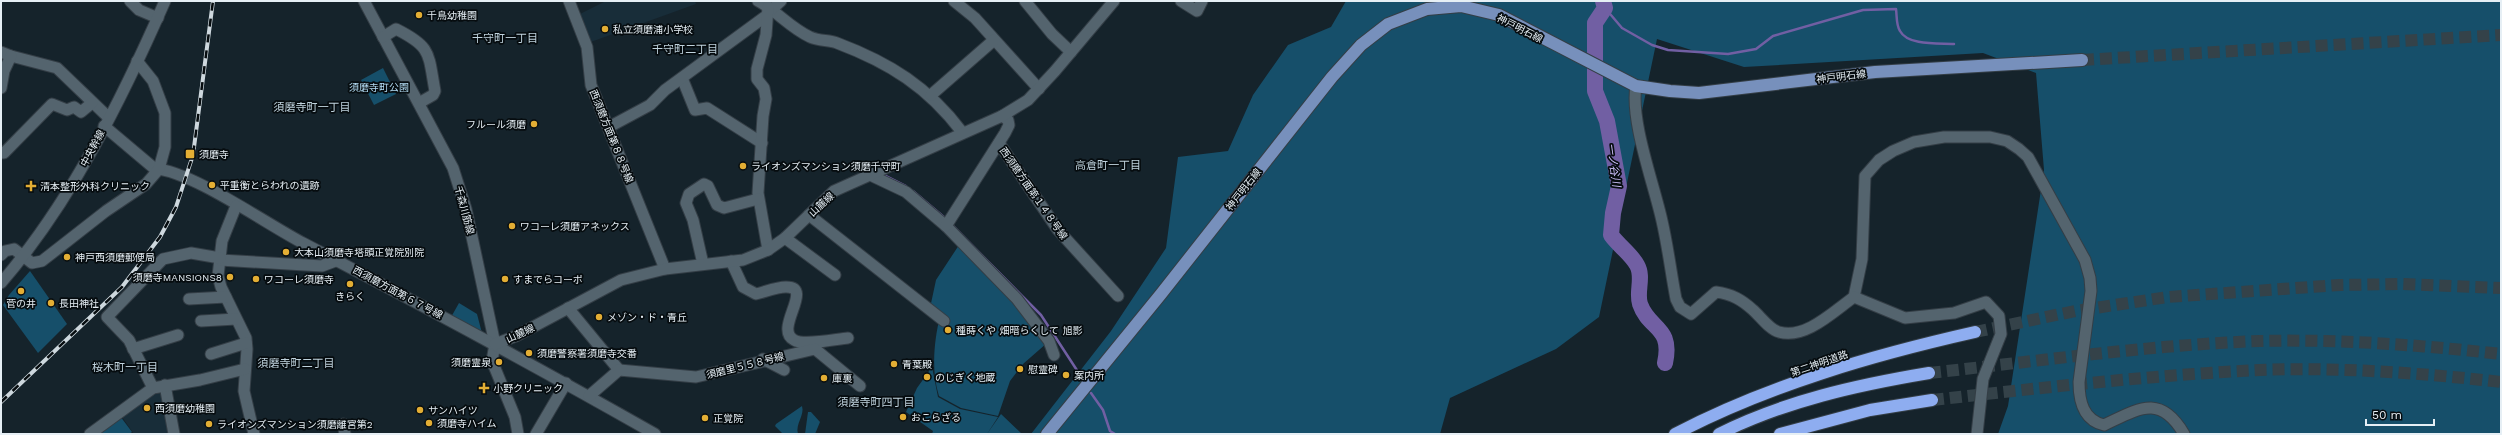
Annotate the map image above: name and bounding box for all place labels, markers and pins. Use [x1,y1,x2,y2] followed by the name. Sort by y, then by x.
[414,10,424,20] marker: 千鳥幼稚園
[427,10,477,21] place label: 千鳥幼稚園
[600,24,610,34] marker: 私立須磨浦小学校
[613,24,693,35] place label: 私立須磨浦小学校
[466,119,526,130] place label: フルール須磨
[529,119,539,129] marker: フルール須磨
[184,148,196,160] marker: 須磨寺
[199,149,229,160] place label: 須磨寺
[738,161,748,171] marker: ライオンズマンション須磨千守町
[751,161,901,172] place label: ライオンズマンション須磨千守町
[25,180,37,192] marker: 清本整形外科クリニック
[207,180,217,190] marker: 平重衡とらわれの遺跡
[220,180,320,191] place label: 平重衡とらわれの遺跡
[40,181,150,192] place label: 清本整形外科クリニック
[507,221,517,231] marker: ワコーレ須磨アネックス
[520,221,630,232] place label: ワコーレ須磨アネックス
[281,247,291,257] marker: 大本山須磨寺塔頭正覚院別院
[294,247,424,258] place label: 大本山須磨寺塔頭正覚院別院
[62,252,72,262] marker: 神戸西須磨郵便局
[75,252,155,263] place label: 神戸西須磨郵便局
[133,272,222,283] place label: 須磨寺MANSIONS8
[225,272,235,282] marker: 須磨寺MANSIONS8
[251,274,261,284] marker: ワコーレ須磨寺
[264,274,334,285] place label: ワコーレ須磨寺
[500,274,510,284] marker: すまでらコーポ
[513,274,583,285] place label: すまでらコーポ
[345,279,355,289] marker: きらく
[16,286,26,296] marker: 菅の井
[335,291,365,302] place label: きらく
[6,298,36,309] place label: 菅の井
[46,298,56,308] marker: 長田神社
[59,298,99,309] place label: 長田神社
[594,312,604,322] marker: メゾン・ド・青丘
[607,312,687,323] place label: メゾン・ド・青丘
[943,325,953,335] marker: 種蒔くや 畑暗らくして 旭影
[956,325,1083,336] place label: 種蒔くや 畑暗らくして 旭影
[524,348,534,358] marker: 須磨警察署須磨寺交番
[537,348,637,359] place label: 須磨警察署須磨寺交番
[451,357,492,368] place label: 須磨霊泉
[494,357,504,367] marker: 須磨霊泉
[889,359,899,369] marker: 青葉殿
[902,359,932,370] place label: 青葉殿
[1015,364,1025,374] marker: 慰霊碑
[1028,364,1058,375] place label: 慰霊碑
[1061,370,1071,380] marker: 案内所
[1074,370,1104,381] place label: 案内所
[922,372,932,382] marker: のじぎく地蔵
[935,372,995,383] place label: のじぎく地蔵
[819,373,829,383] marker: 庫裏
[832,373,853,384] place label: 庫裏
[478,382,490,394] marker: 小野クリニック
[493,383,563,394] place label: 小野クリニック
[142,403,152,413] marker: 西須磨幼稚園
[155,403,215,414] place label: 西須磨幼稚園
[415,405,425,415] marker: サンハイツ
[428,405,478,416] place label: サンハイツ
[898,412,908,422] marker: おこらざる
[911,412,961,423] place label: おこらざる
[700,413,710,423] marker: 正覚院
[713,413,743,424] place label: 正覚院
[424,418,434,428] marker: 須磨寺ハイム
[437,418,497,429] place label: 須磨寺ハイム
[204,419,214,429] marker: ライオンズマンション須磨離宮第2
[217,419,373,430] place label: ライオンズマンション須磨離宮第2

